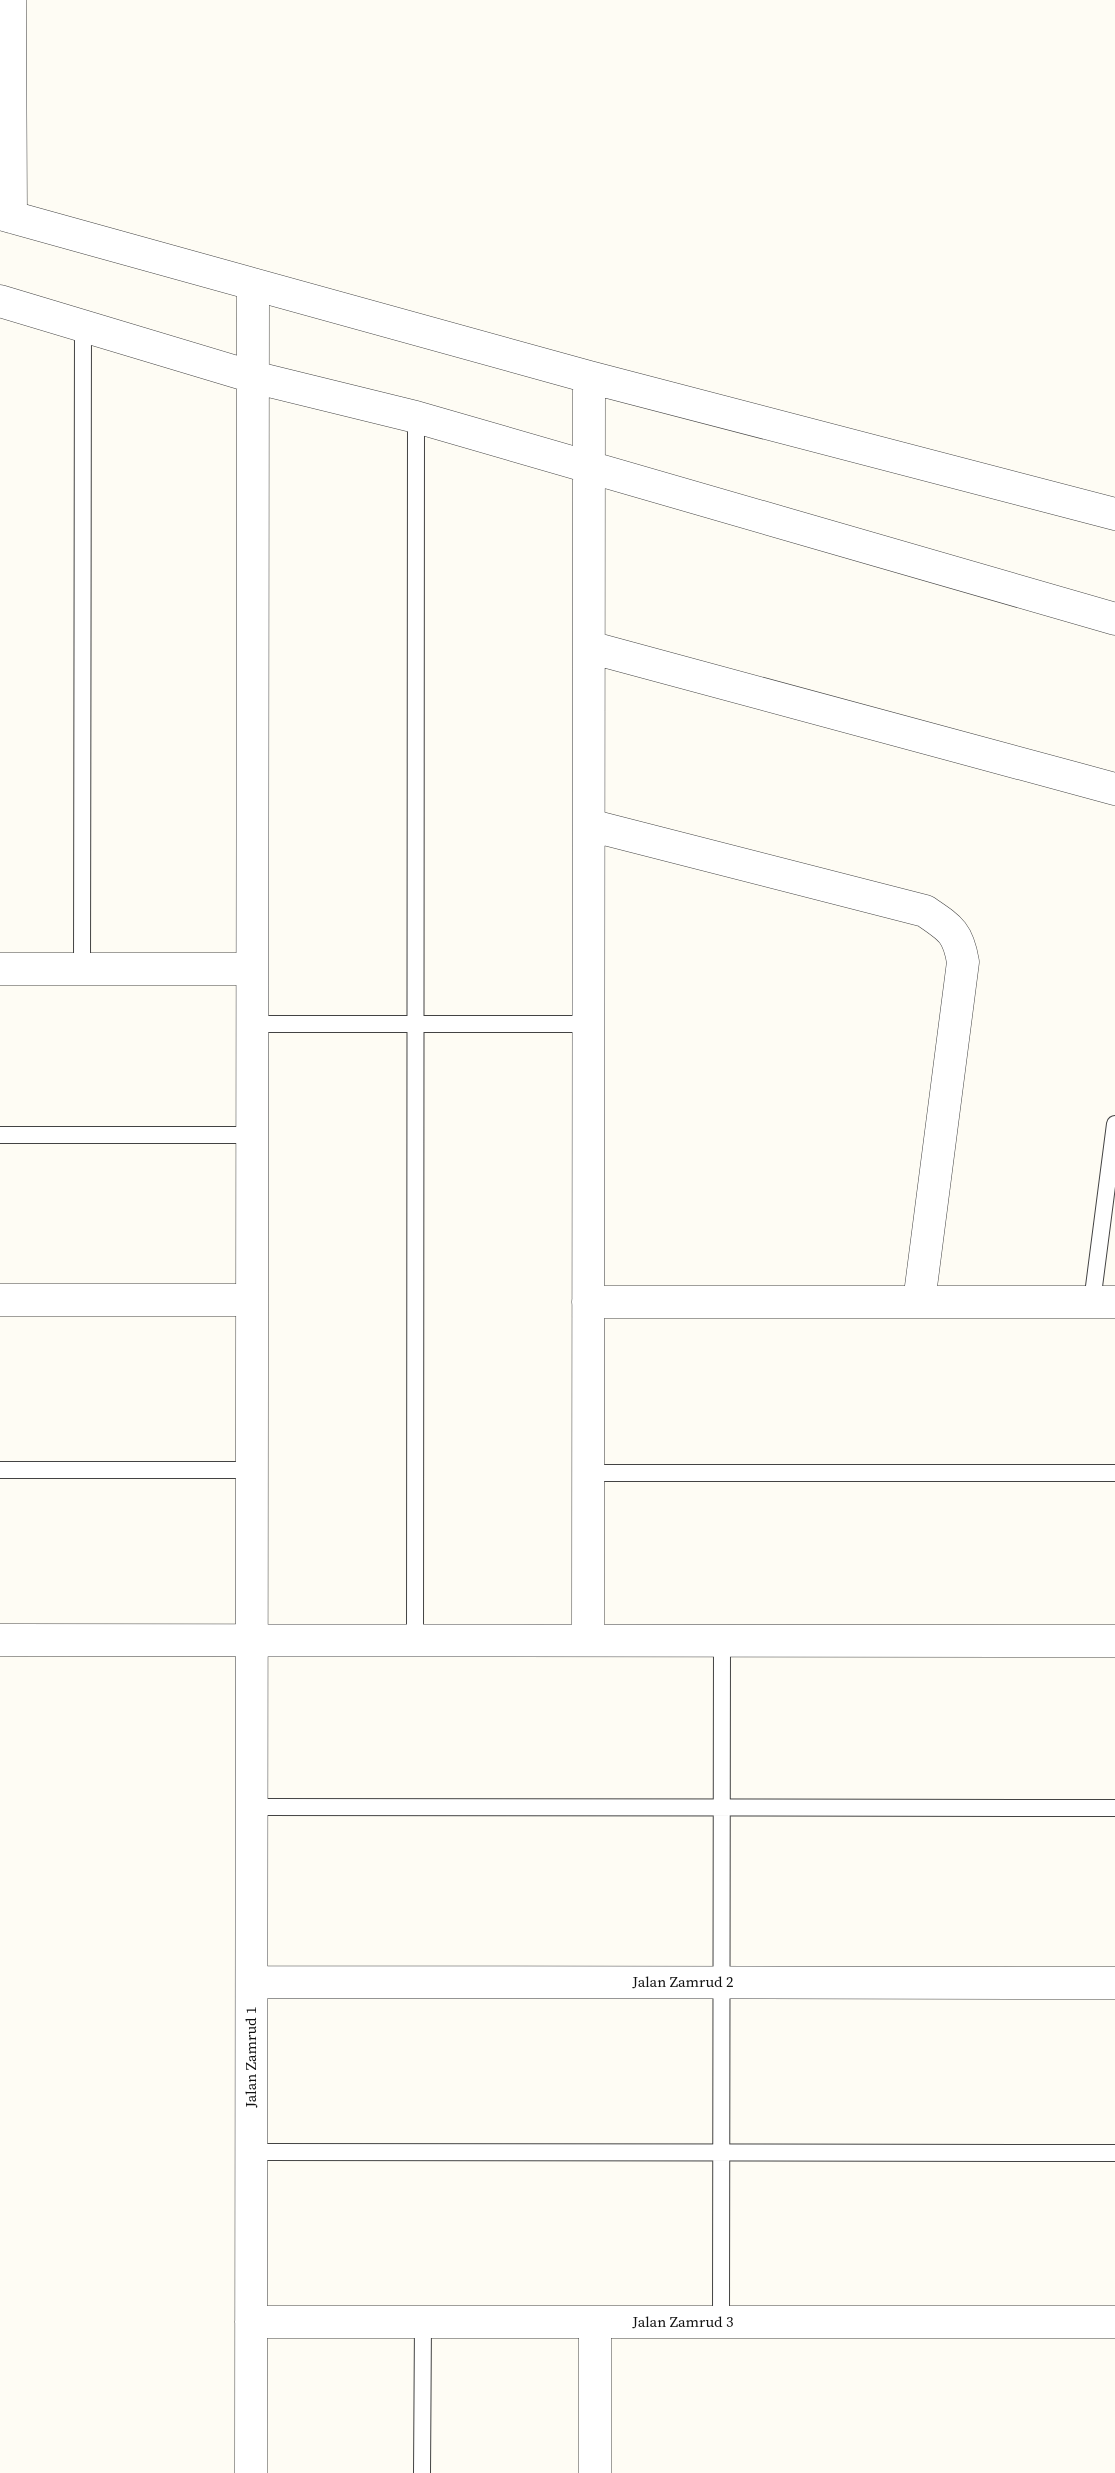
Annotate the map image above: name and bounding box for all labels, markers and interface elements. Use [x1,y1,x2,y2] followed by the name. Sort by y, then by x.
[631,1971,734,1992] street label: Jalan Zamrud 2
[240,2006,261,2109] street label: Jalan Zamrud 1
[631,2311,734,2332] street label: Jalan Zamrud 3

